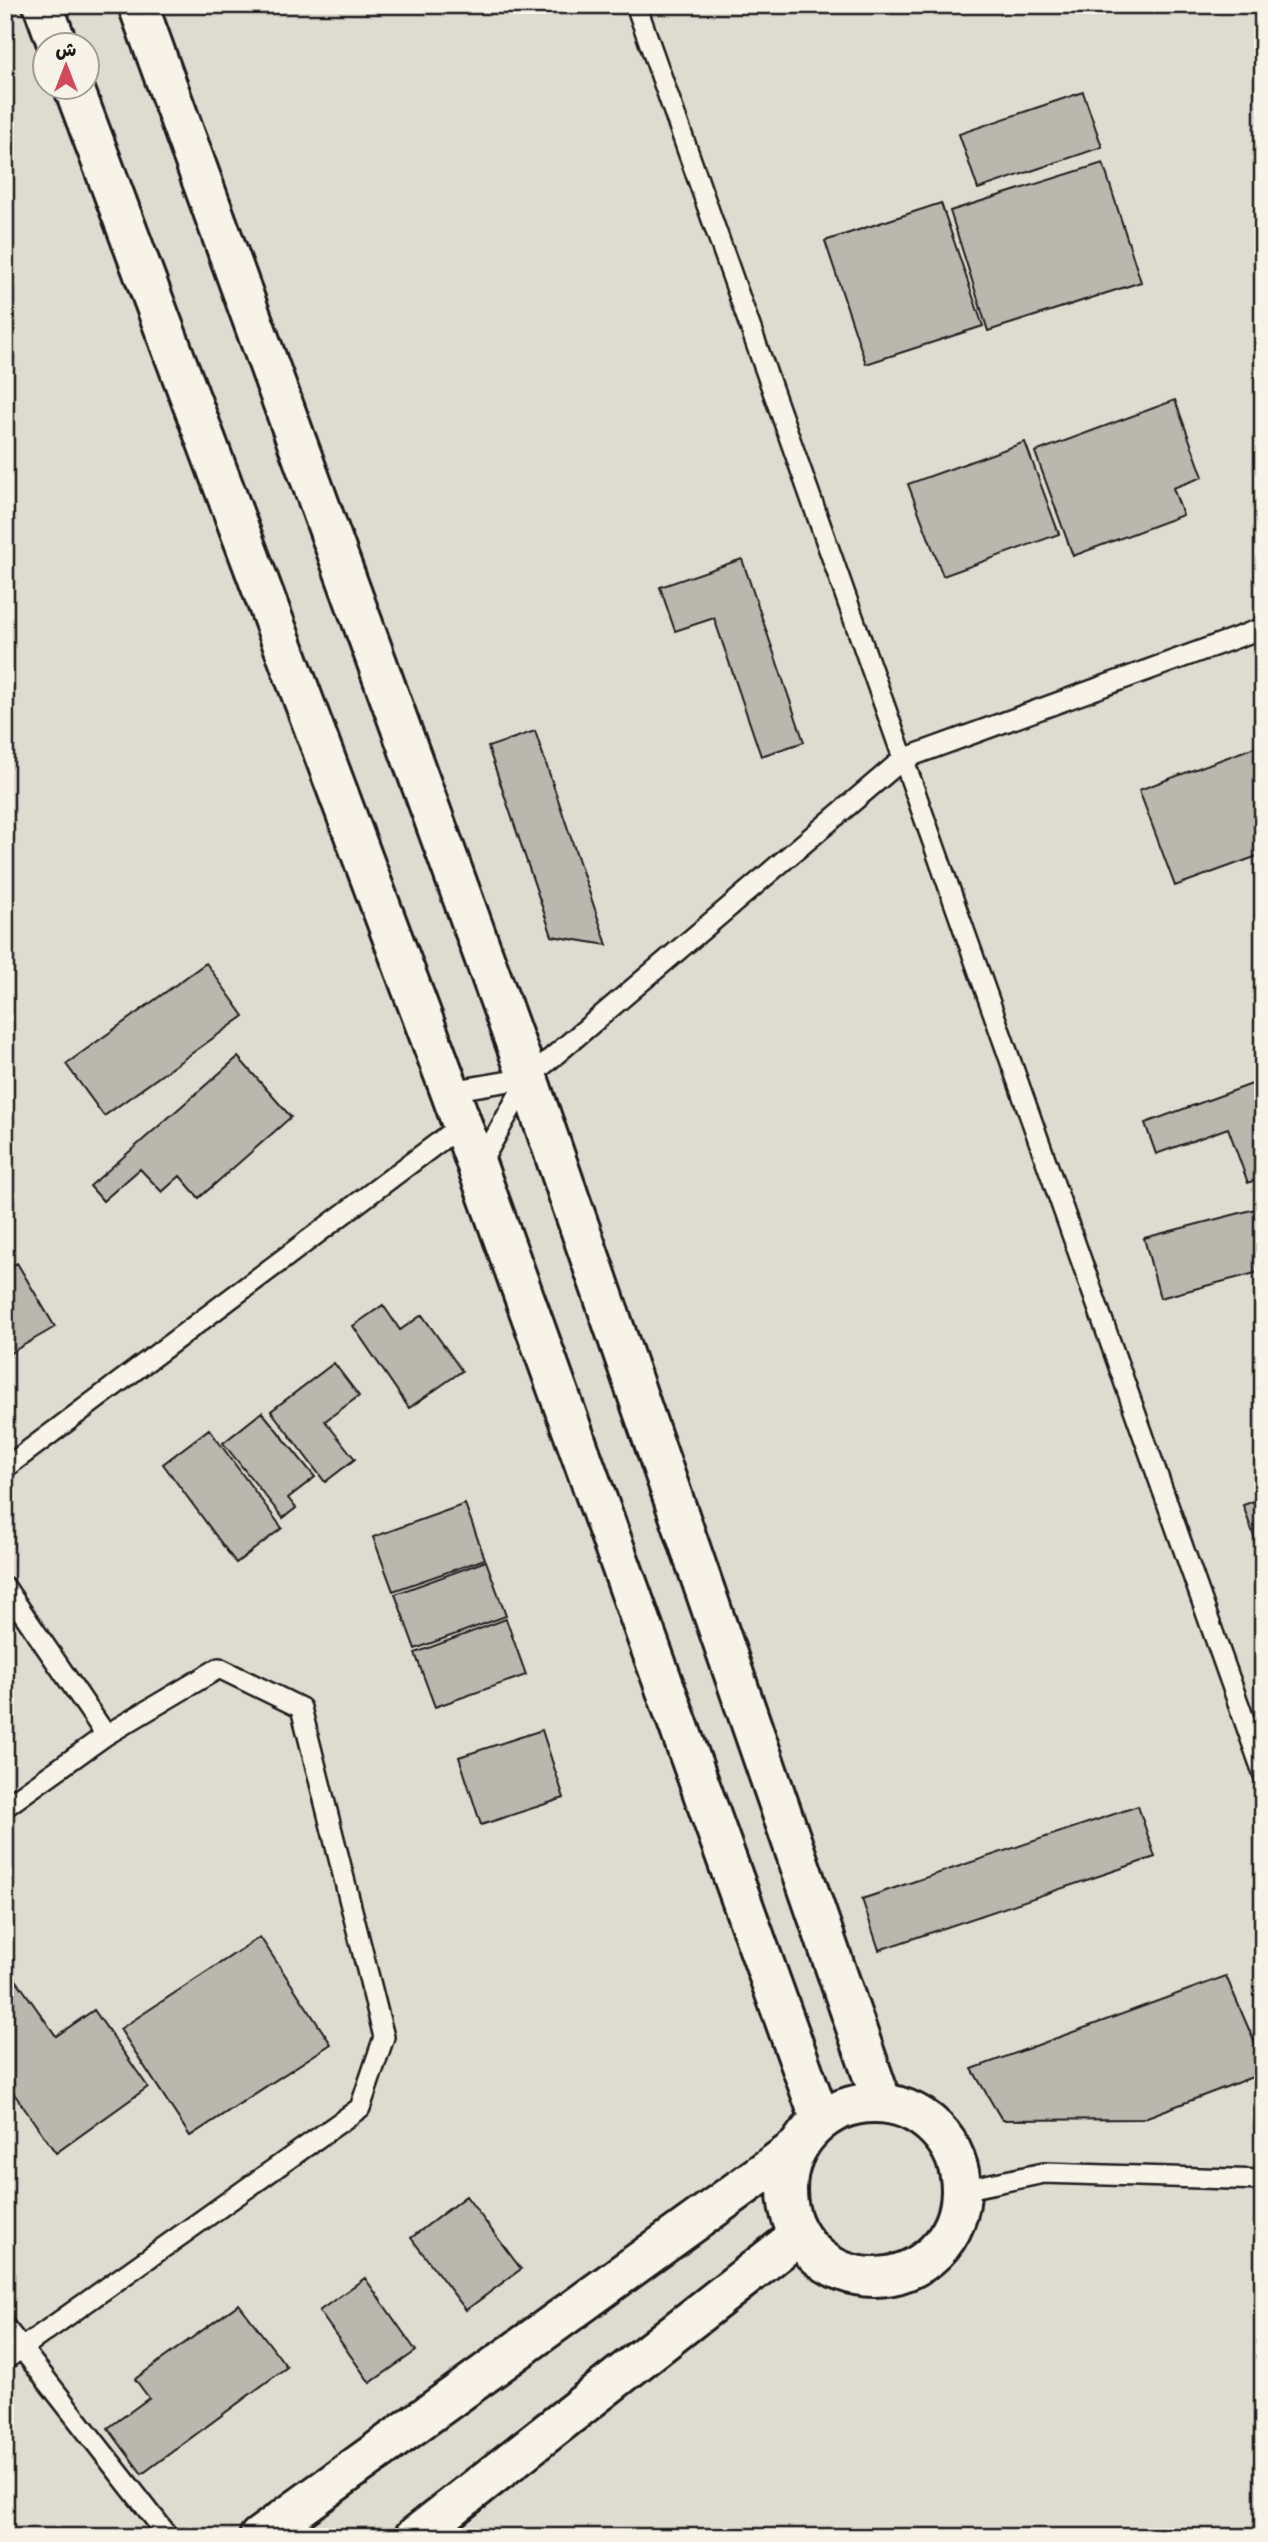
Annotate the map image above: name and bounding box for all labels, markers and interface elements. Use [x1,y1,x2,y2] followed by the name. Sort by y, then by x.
[32,32,102,102] north arrow
[56,39,77,62] text: ش

